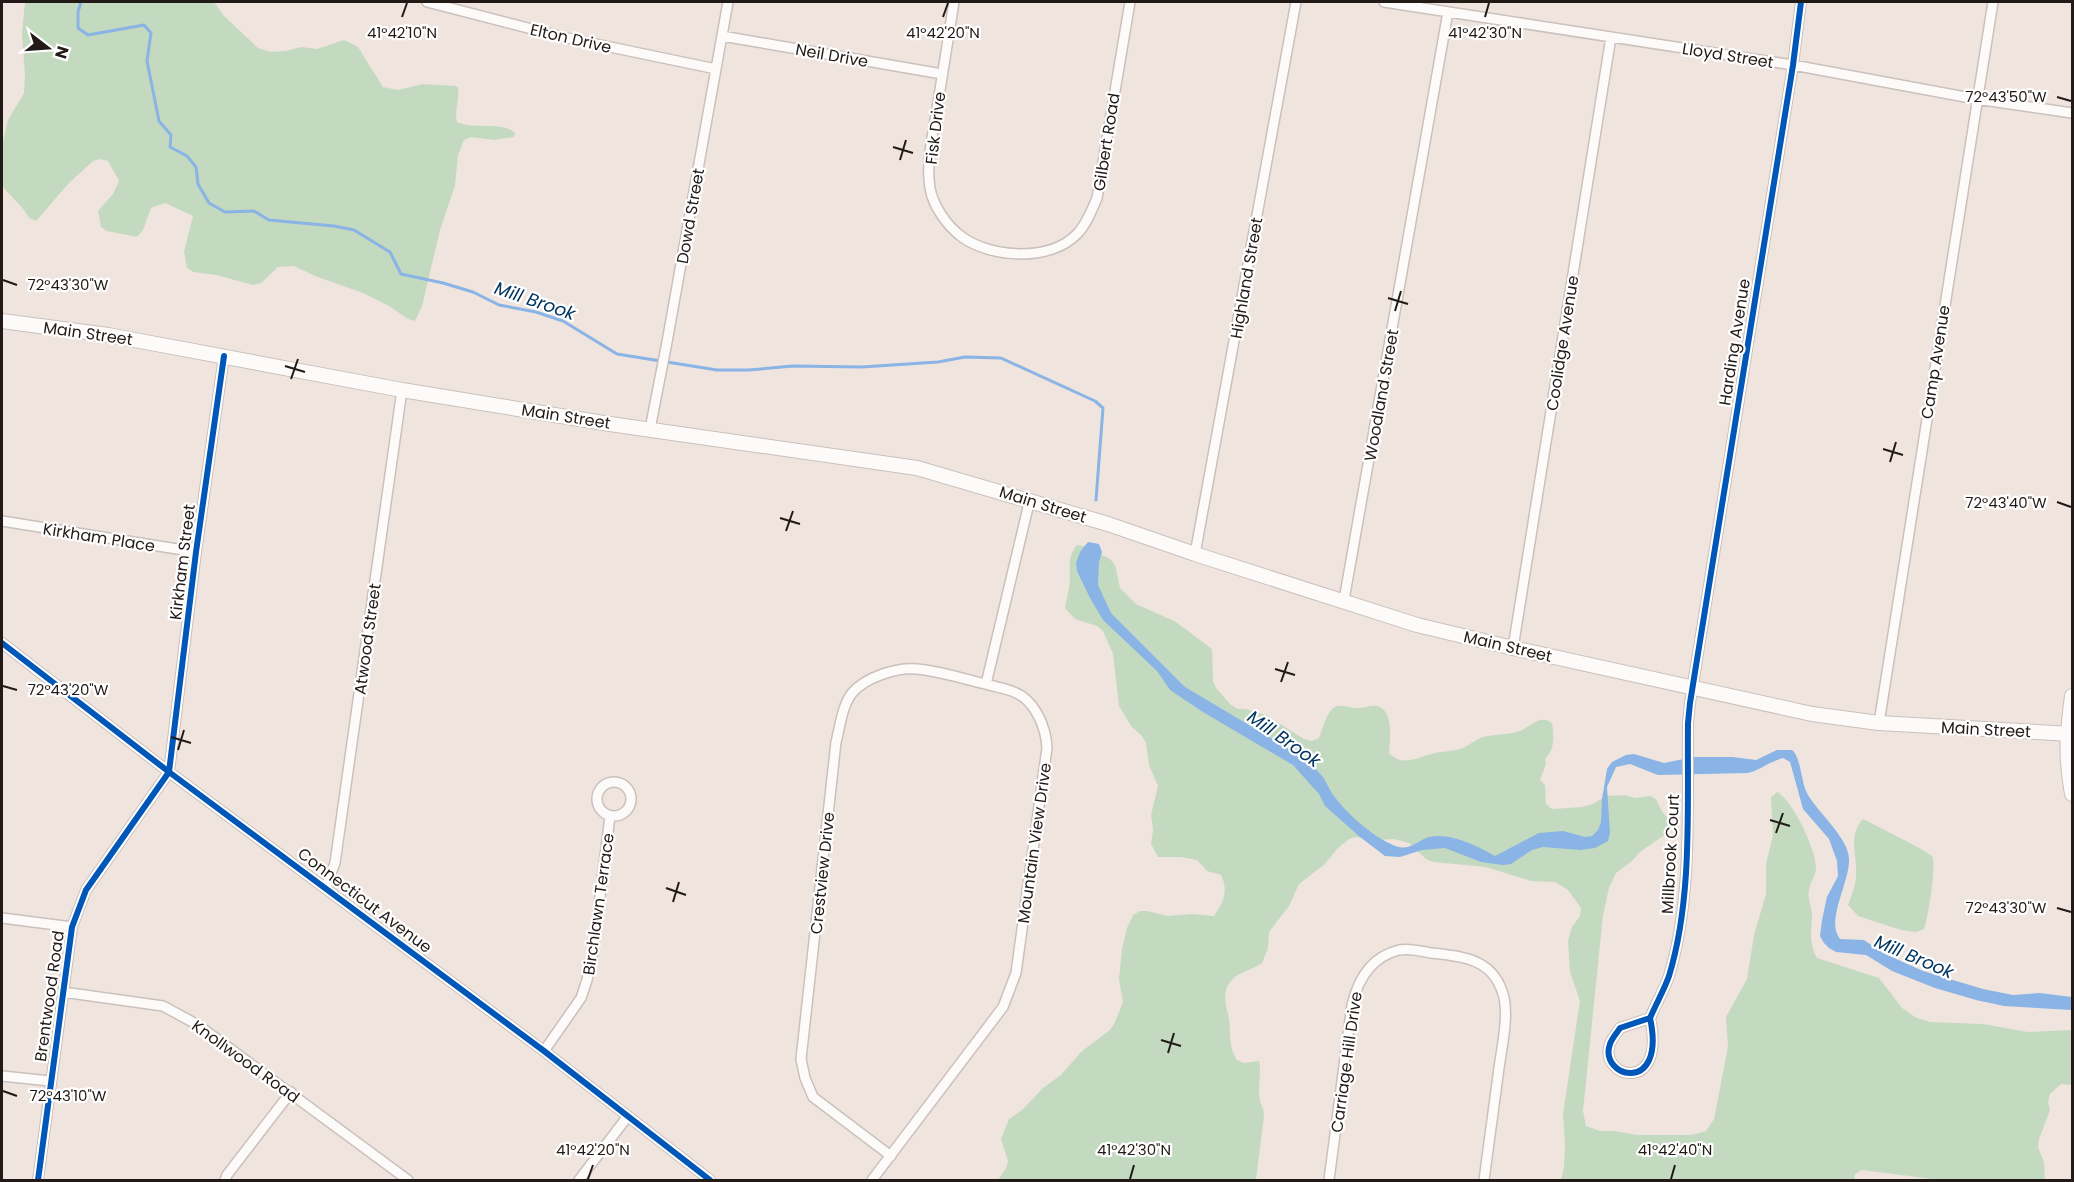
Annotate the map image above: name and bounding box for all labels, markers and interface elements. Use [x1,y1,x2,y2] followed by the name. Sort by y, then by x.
[18,18,78,78] north arrow
[528,18,614,59] street label: Elton Drive
[367,22,437,43] text: 41°42'10"N
[906,22,980,43] text: 41°42'20"N
[1448,22,1522,43] text: 41°42'30"N
[1681,37,1775,74] street label: Lloyd Street
[794,38,870,73] street label: Neil Drive
[49,43,75,61] text: N
[1965,86,2047,107] text: 72°43'50"W
[920,90,951,166] street label: Fisk Drive
[1087,92,1126,193] street label: Gilbert Road
[671,166,710,266] street label: Dowd Street
[1224,215,1269,341] street label: Highland Street
[28,274,109,295] text: 72°43'30"W
[1540,274,1585,412] street label: Coolidge Avenue
[491,275,580,326] water label: Mill Brook
[1713,277,1756,407] street label: Harding Avenue
[1915,304,1956,421] street label: Camp Avenue
[42,316,134,351] street label: Main Street
[1359,327,1404,463] street label: Woodland Street
[520,398,612,435] street label: Main Street
[997,480,1089,529] street label: Main Street
[1965,492,2047,513] text: 72°43'40"W
[164,503,201,621] street label: Kirkham Street
[41,517,157,558] street label: Kirkham Place
[348,582,387,696] street label: Atwood Street
[1462,625,1554,668] street label: Main Street
[28,679,109,700] text: 72°43'20"W
[1243,704,1327,773] water label: Mill Brook
[1940,716,2032,743] street label: Main Street
[1012,761,1057,925] street label: Mountain View Drive
[1656,793,1685,915] street label: Millbrook Court
[805,811,840,935] street label: Crestview Drive
[577,832,620,976] street label: Birchlawn Terrace
[293,842,437,959] street label: Connecticut Avenue
[1966,897,2047,918] text: 72°43'30"W
[29,929,70,1063] street label: Brentwood Road
[1871,929,1958,985] water label: Mill Brook
[1325,990,1368,1134] street label: Carriage Hill Drive
[187,1014,304,1108] street label: Knollwood Road
[30,1085,107,1106] text: 72°43'10"W
[556,1139,630,1160] text: 41°42'20"N
[1097,1139,1171,1160] text: 41°42'30"N
[1638,1139,1712,1160] text: 41°42'40"N

